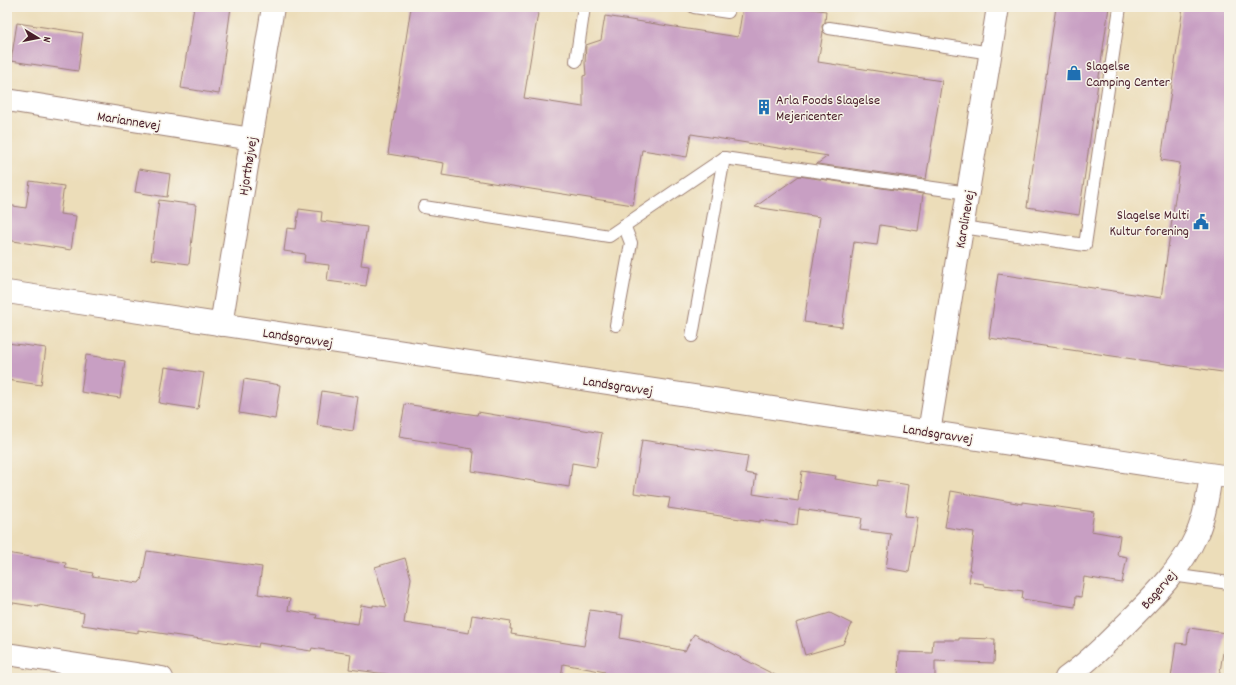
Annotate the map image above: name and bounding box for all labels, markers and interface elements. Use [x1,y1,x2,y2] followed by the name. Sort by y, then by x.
[18,18,58,58] north arrow
[37,35,54,44] text: N
[1086,57,1171,93] place label: Slagelse Camping Center
[1065,64,1083,82] shop icon: Slagelse Camping Center
[776,91,880,127] place label: Arla Foods Slagelse Mejericenter
[755,98,773,116] building icon: Arla Foods Slagelse Mejericenter
[96,107,162,137] street label: Mariannevej
[234,135,263,197] street label: Hjorthøjvej
[951,189,981,250] street label: Karolinevej
[1109,206,1189,242] place label: Slagelse Multi Kultur forening
[1192,213,1210,231] public building icon: Slagelse Multi Kultur forening
[261,324,334,354] street label: Landsgravvej
[581,372,654,402] street label: Landsgravvej
[901,420,974,450] street label: Landsgravvej
[1137,566,1182,614] street label: Bagervej

